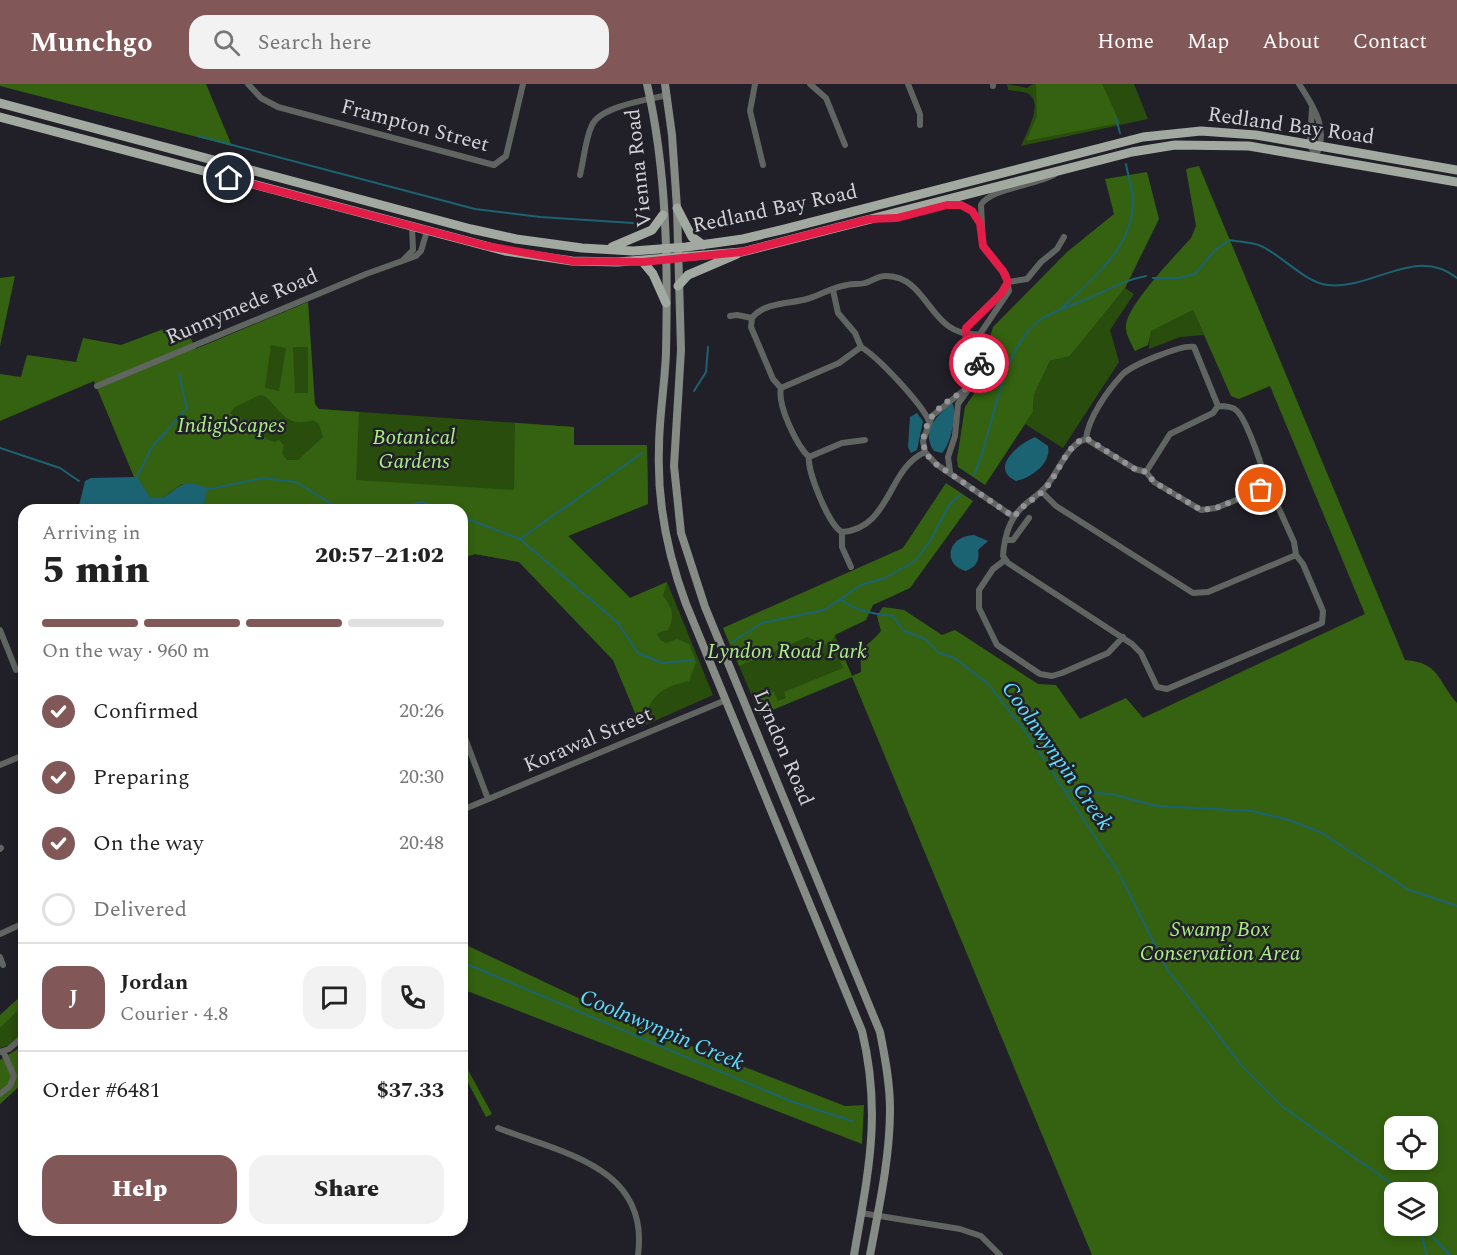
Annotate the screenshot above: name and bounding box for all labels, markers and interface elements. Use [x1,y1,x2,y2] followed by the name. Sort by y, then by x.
[189,15,609,69] search box
[30,21,153,64] text: Munchgo
[210,26,243,59] icon: search
[258,26,372,59] text: Search here
[1097,26,1154,58] text: Home
[1187,26,1229,58] text: Map
[1262,26,1320,58] text: About
[1353,26,1427,58] text: Contact
[337,91,493,161] street label: Frampton Street
[1206,98,1376,154] street label: Redland Bay Road
[617,107,661,229] street label: Vienna Road
[203,152,254,203] pin
[212,161,245,194] icon: home
[689,176,861,242] street label: Redland Bay Road
[161,260,323,354] street label: Runnymede Road
[949,333,1009,393] courier
[963,347,996,380] icon: bike
[177,410,285,442] park label: IndigiScapes
[372,422,456,478] park label: Botanical Gardens
[1235,464,1286,515] pin
[1244,473,1277,506] icon: bag
[42,518,140,548] text: Arriving in
[315,539,444,572] text: 20:57–21:02
[42,541,150,600] text: 5 min
[42,636,210,666] text: On the way · 960 m
[707,636,867,668] park label: Lyndon Road Park
[993,675,1121,837] water label: Coolnwynpin Creek
[744,685,822,811] street label: Lyndon Road
[42,695,75,728] icon: check
[93,695,199,728] text: Confirmed
[399,696,444,726] text: 20:26
[519,698,657,782] street label: Korawal Street
[42,761,75,794] icon: check
[93,761,190,794] text: Preparing
[399,762,444,792] text: 20:30
[42,827,75,860] icon: check
[93,827,204,860] text: On the way
[399,828,444,858] text: 20:48
[93,893,187,926] text: Delivered
[1140,914,1301,970] park label: Swamp Box Conservation Area
[120,966,188,999] text: Jordan
[303,966,366,1029] button: chat
[381,966,444,1029] button: phone
[575,980,749,1080] water label: Coolnwynpin Creek
[69,981,78,1014] text: J
[120,999,228,1029] text: Courier · 4.8
[42,1074,161,1107] text: Order #6481
[376,1074,444,1107] text: $37.33
[1384,1116,1438,1236] map controls
[1384,1116,1438,1170] button: locate
[42,1155,237,1224] button: Help
[249,1155,444,1224] button: Share
[1384,1182,1438,1236] button: layers

